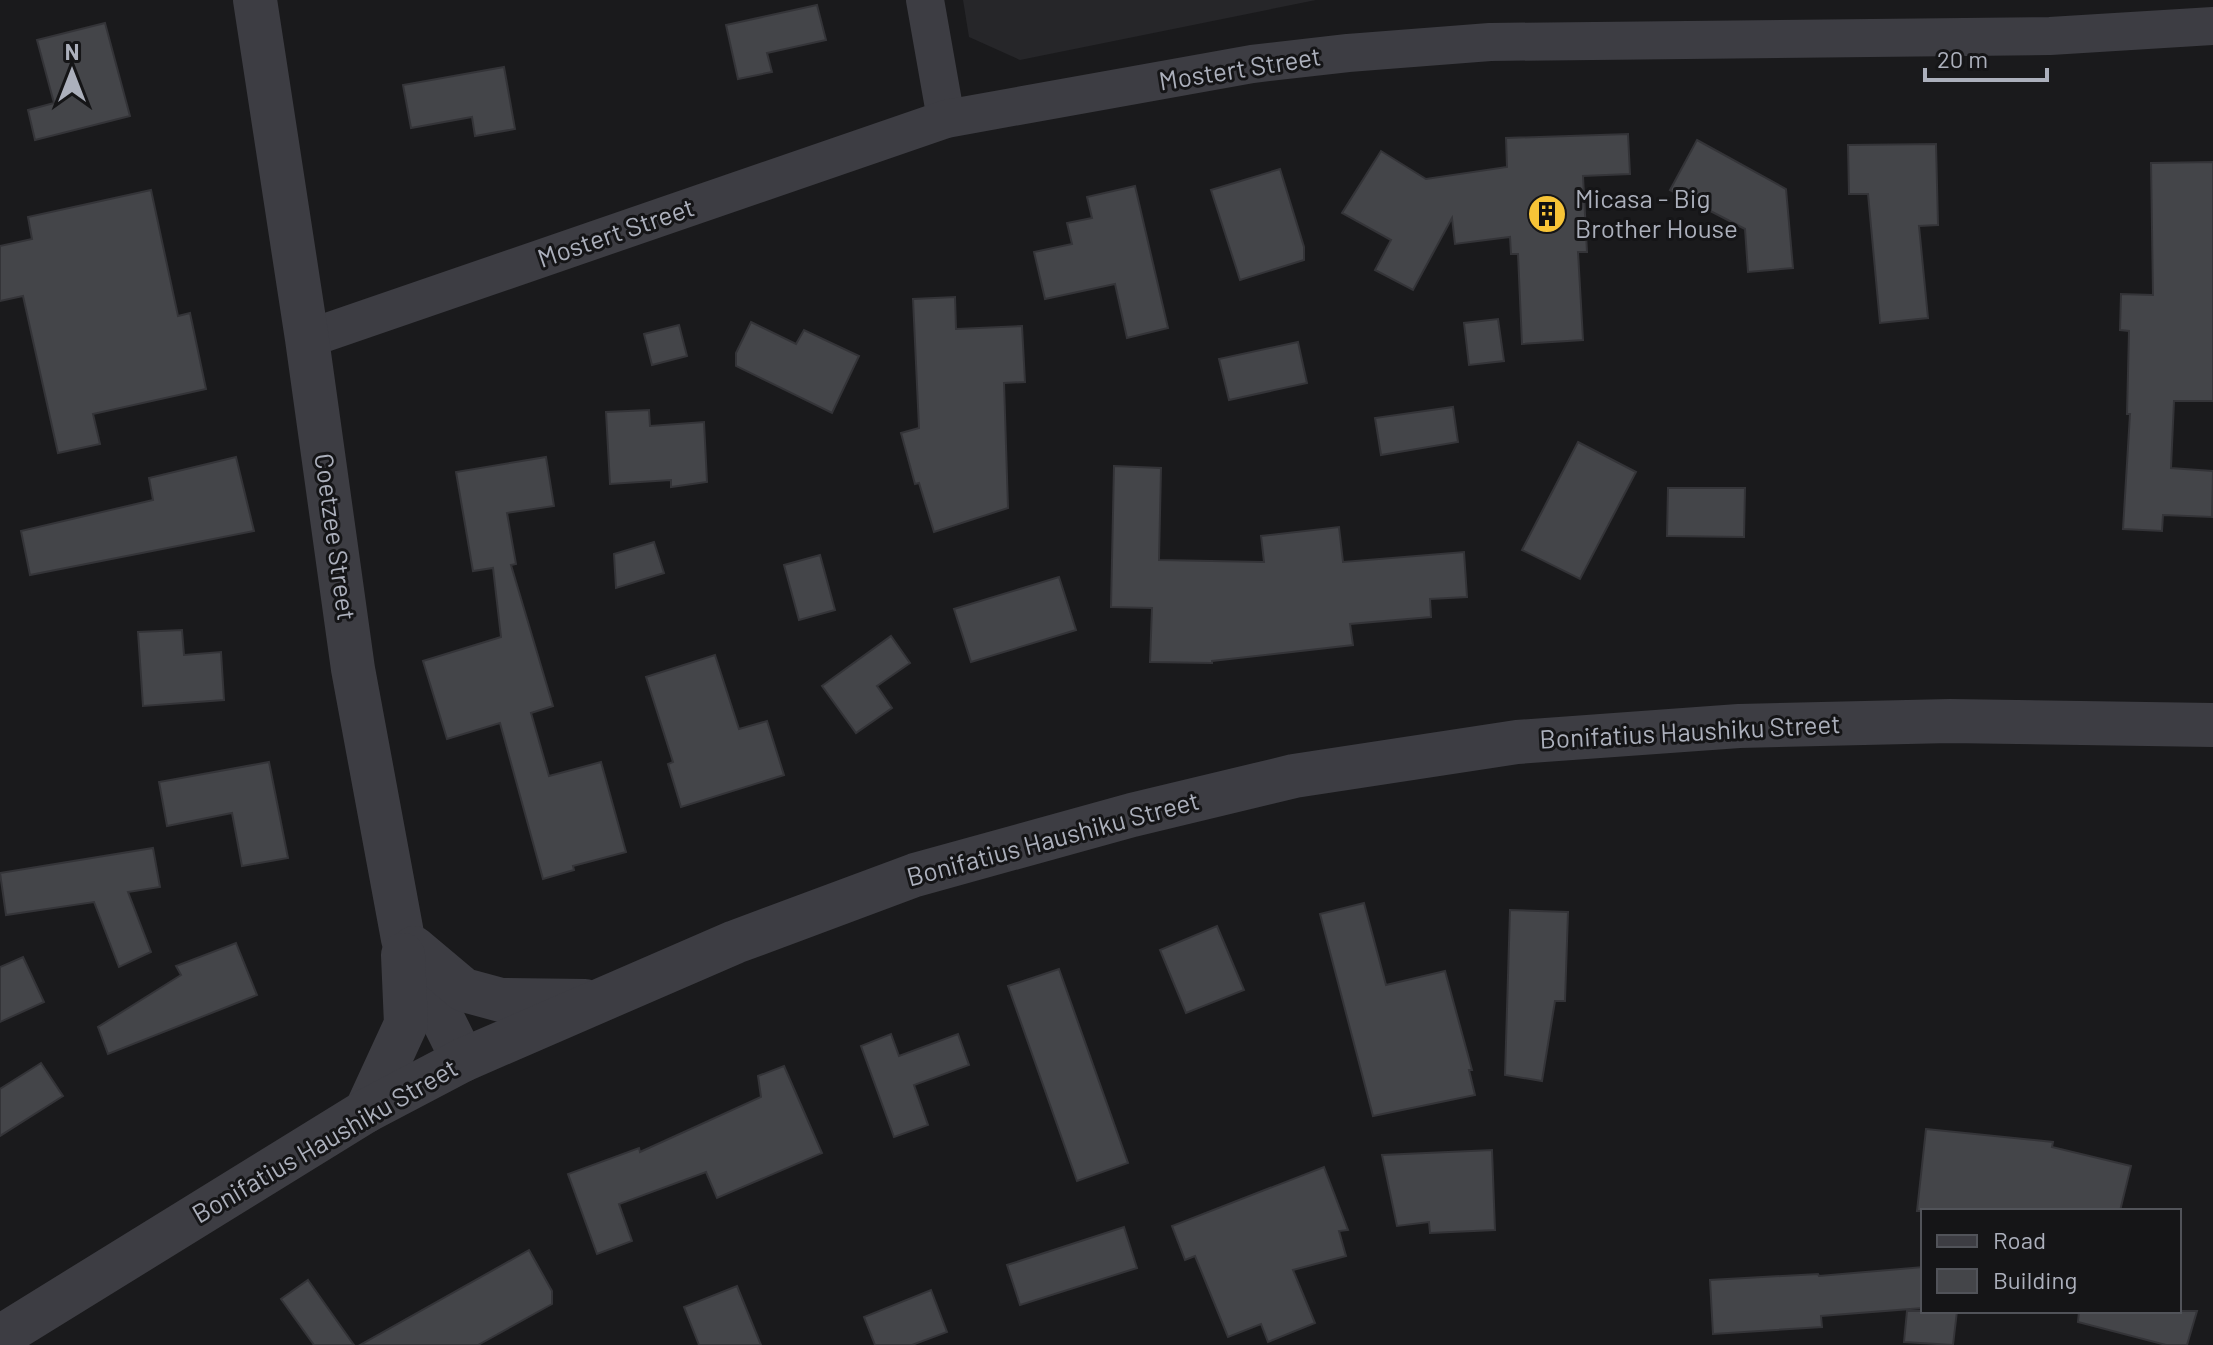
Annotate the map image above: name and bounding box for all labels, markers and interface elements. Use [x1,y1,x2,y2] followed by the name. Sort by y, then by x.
[32,32,112,112] north arrow
[1925,32,2047,82] scale bar
[65,38,79,64] text: N
[1157,39,1323,96] street label: Mostert Street
[1937,44,1988,73] text: 20 m
[1575,182,1738,243] place label: Micasa - Big Brother House
[533,190,698,273] street label: Mostert Street
[1526,193,1568,235] building icon: Micasa - Big Brother House
[309,451,364,622] street label: Coetzee Street
[1539,707,1841,754] street label: Bonifatius Haushiku Street
[903,784,1202,892] street label: Bonifatius Haushiku Street
[186,1051,462,1228] street label: Bonifatius Haushiku Street
[1921,1209,2181,1313] legend
[1993,1225,2046,1254] text: Road
[1993,1265,2077,1294] text: Building

